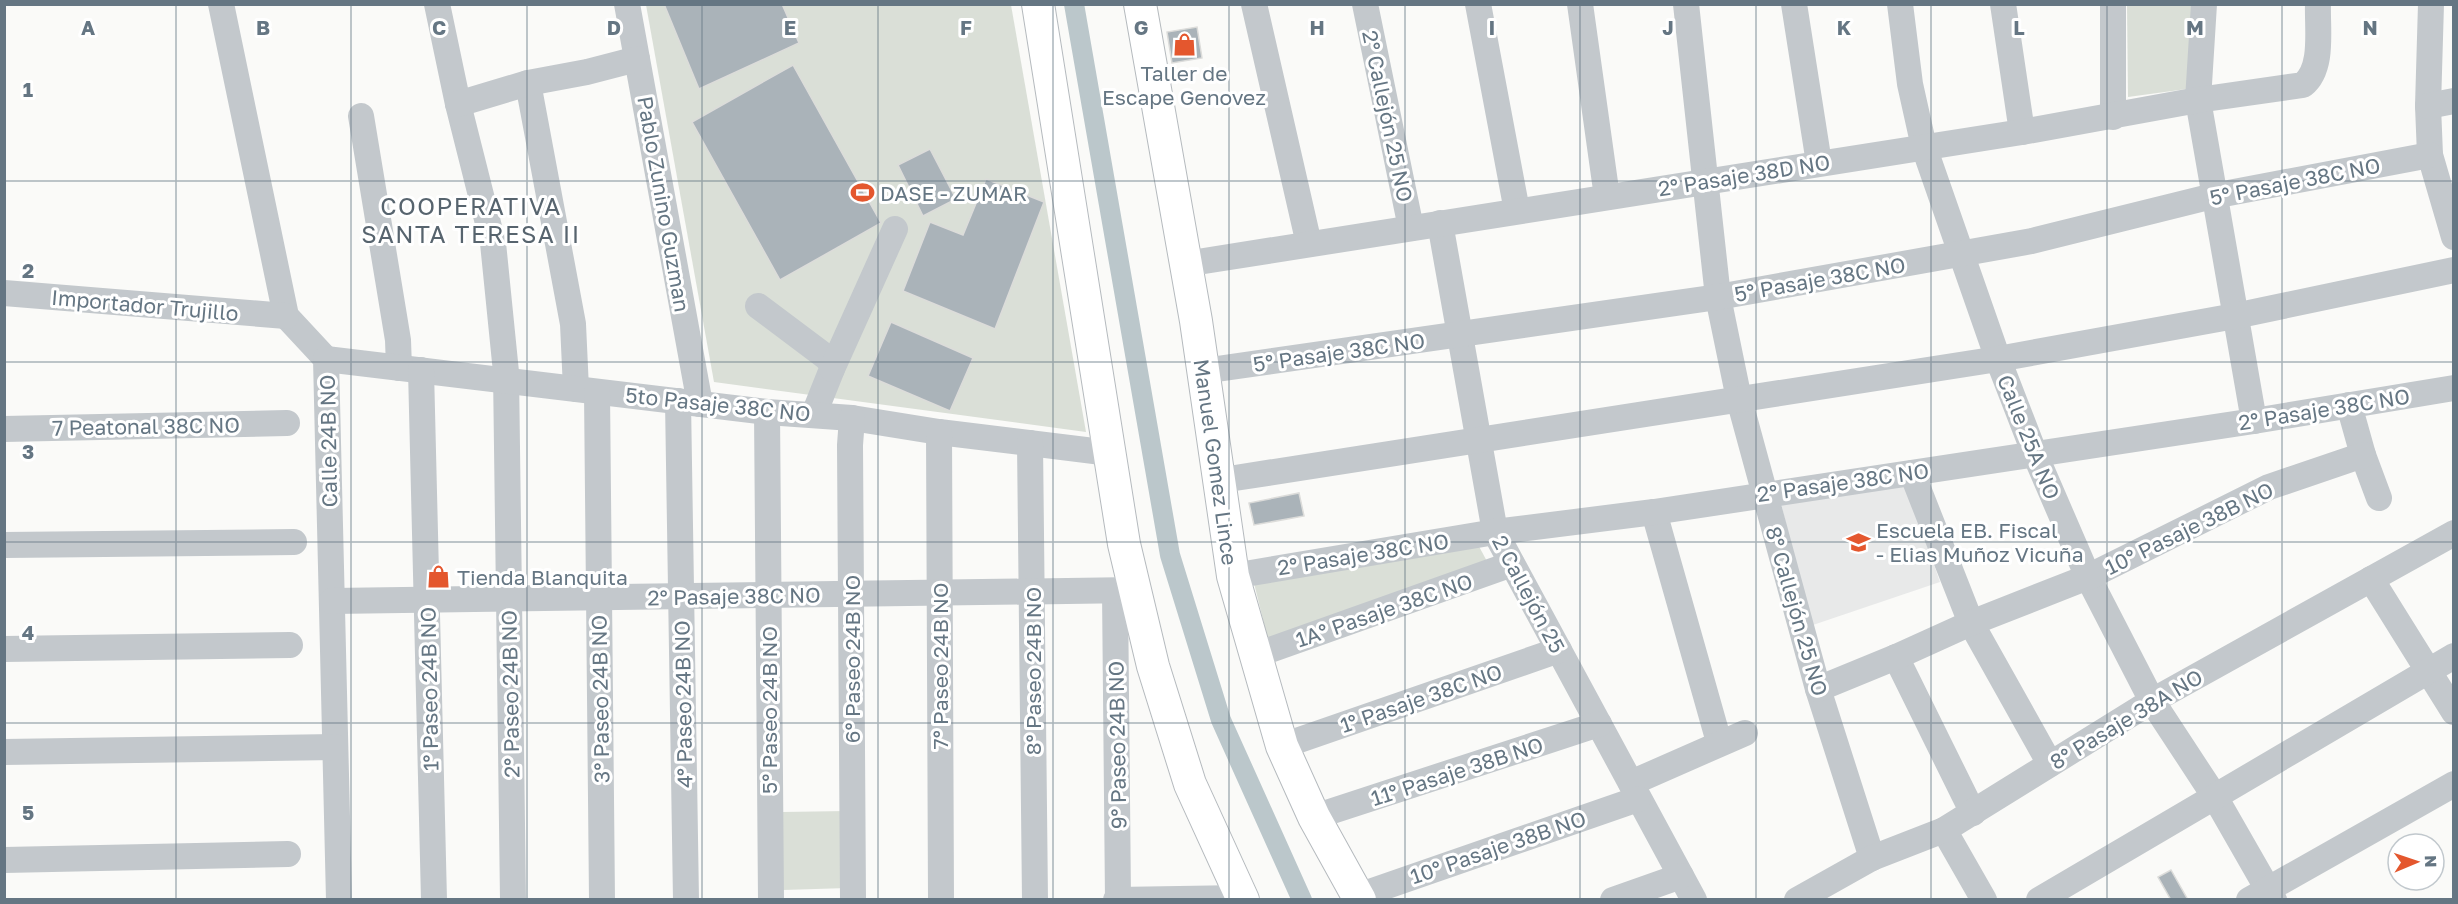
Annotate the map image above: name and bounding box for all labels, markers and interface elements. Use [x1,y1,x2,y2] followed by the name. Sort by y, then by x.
[81,15,95,39] text: A
[256,15,270,39] text: B
[432,15,446,39] text: C
[607,15,621,39] text: D
[784,15,796,39] text: E
[960,15,972,39] text: F
[1134,15,1148,39] text: G
[1309,15,1325,39] text: H
[1489,15,1495,39] text: I
[1662,15,1674,39] text: J
[1837,15,1852,39] text: K
[2013,15,2025,39] text: L
[2186,15,2204,39] text: M
[2362,15,2378,39] text: N
[1357,28,1419,204] street label: 2° Callejón 25 NO
[1171,32,1197,58] shop icon: Taller de Escape Genovez
[1102,60,1266,110] place label: Taller de Escape Genovez
[23,77,33,101] text: 1
[632,94,696,314] street label: Pablo Zunino Guzman
[1656,149,1832,201] street label: 2° Pasaje 38D NO
[2208,152,2382,210] street label: 5° Pasaje 38C NO
[849,180,875,206] sports icon: DASE - ZUMAR
[880,180,1027,206] place label: DASE - ZUMAR
[361,191,581,248] district label: COOPERATIVA SANTA TERESA II
[1732,251,1908,307] street label: 5° Pasaje 38C NO
[22,258,34,282] text: 2
[50,284,240,326] street label: Importador Trujillo
[1251,327,1427,377] street label: 5° Pasaje 38C NO
[1189,357,1243,567] street label: Manuel Gomez Lince
[1992,371,2066,503] street label: Calle 25A NO
[314,374,342,508] street label: Calle 24B NO
[624,381,812,427] street label: 5to Pasaje 38C NO
[2236,383,2412,435] street label: 2° Pasaje 38C NO
[52,411,240,441] street label: 7 Peatonal 38C NO
[22,439,34,463] text: 3
[1755,457,1931,507] street label: 2° Pasaje 38C NO
[2101,476,2277,580] street label: 10° Pasaje 38B NO
[1876,517,2084,567] place label: Escuela EB. Fiscal - Elias Muñoz Vicuña
[1760,523,1834,699] street label: 8° Callejón 25 NO
[1275,528,1451,580] street label: 2° Pasaje 38C NO
[1845,529,1871,555] school or university icon: Escuela EB. Fiscal - Elias Muñoz Vicuña
[1487,531,1571,657] street label: 2 Callejón 25
[426,564,452,590] shop icon: Tienda Blanquita
[457,564,628,590] place label: Tienda Blanquita
[1292,568,1476,652] street label: 1A° Pasaje 38C NO
[839,575,865,743] street label: 6° Paseo 24B NO
[647,581,821,611] street label: 2° Pasaje 38C NO
[927,583,953,749] street label: 7° Paseo 24B NO
[1020,587,1046,755] street label: 8° Paseo 24B NO
[415,607,443,771] street label: 1° Paseo 24B NO
[496,610,524,778] street label: 2° Paseo 24B NO
[586,615,614,783] street label: 3° Paseo 24B NO
[22,620,34,644] text: 4
[669,620,697,788] street label: 4° Paseo 24B NO
[756,626,782,794] street label: 5° Paseo 24B NO
[1337,658,1505,738] street label: 1° Pasaje 38C NO
[1103,661,1131,829] street label: 9° Paseo 24B NO
[2045,663,2207,775] street label: 8° Pasaje 38A NO
[1368,731,1546,811] street label: 11° Pasaje 38B NO
[22,800,34,824] text: 5
[1407,805,1589,889] street label: 10° Pasaje 38B NO
[2386,832,2446,892] north arrow
[2421,855,2441,868] text: N

